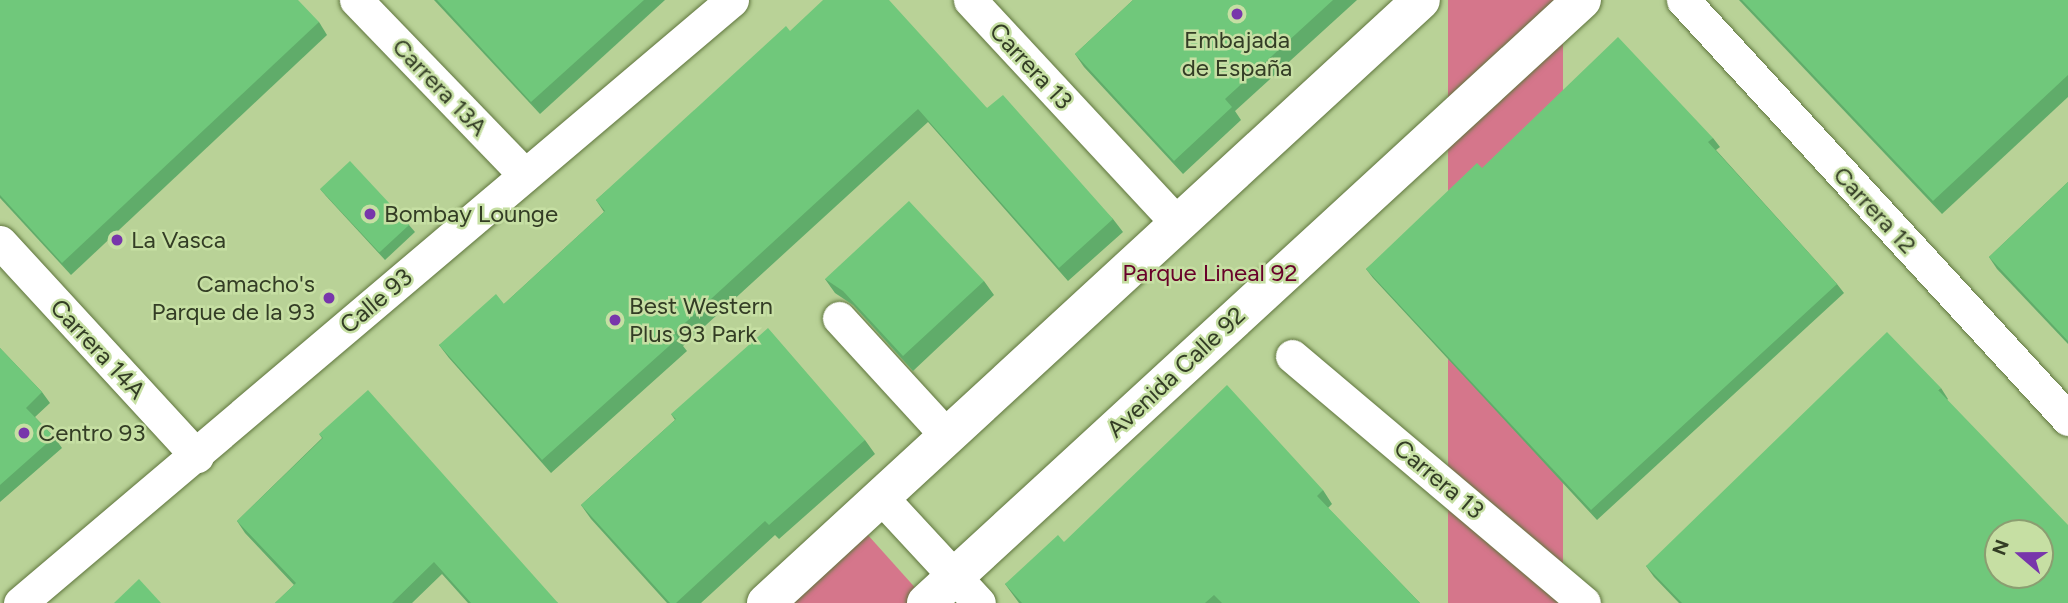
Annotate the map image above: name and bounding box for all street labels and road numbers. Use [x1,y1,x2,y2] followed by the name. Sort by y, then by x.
[984,17,1078,115] street label: Carrera 13
[386,32,494,142] street label: Carrera 13A
[1827,161,1923,259] street label: Carrera 12
[334,262,418,340] street label: Calle 93
[44,293,152,405] street label: Carrera 14A
[1101,301,1251,443] street label: Avenida Calle 92
[1388,433,1490,525] street label: Carrera 13

